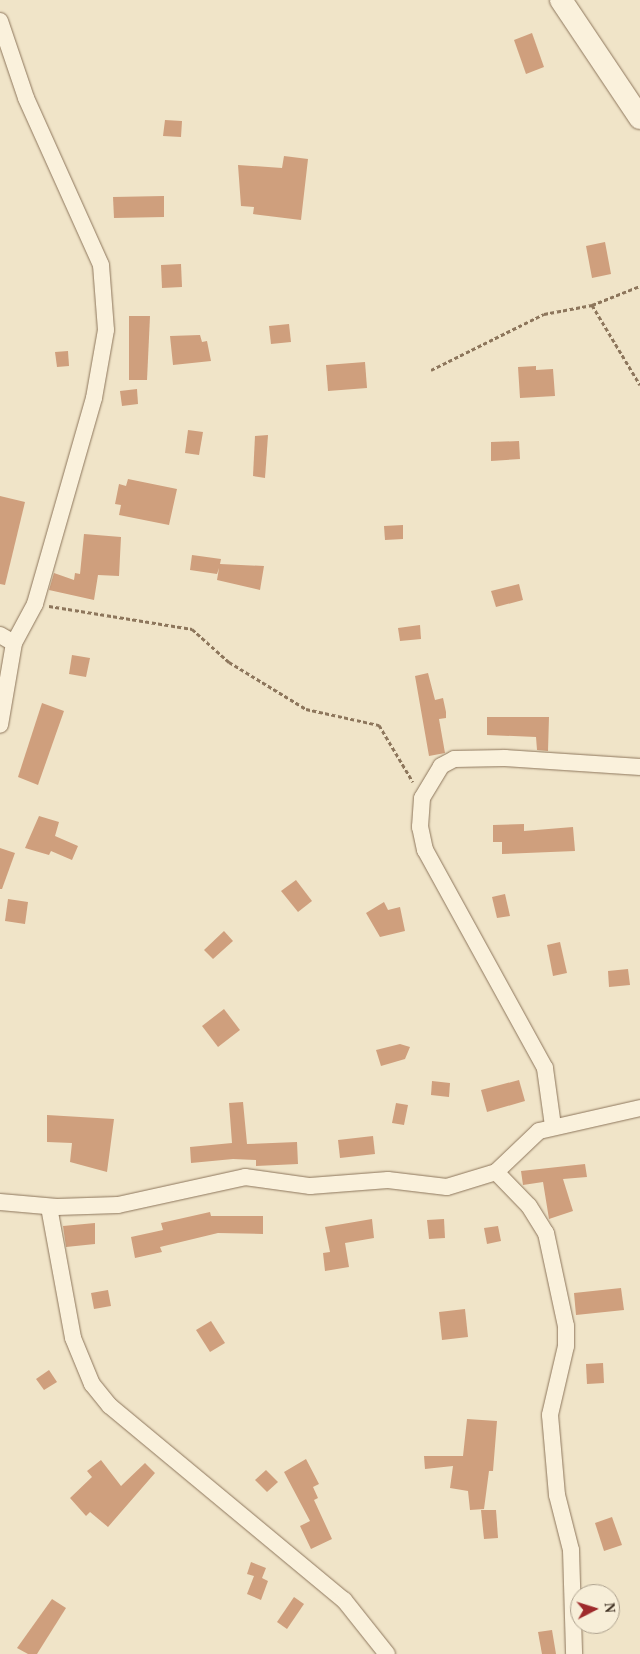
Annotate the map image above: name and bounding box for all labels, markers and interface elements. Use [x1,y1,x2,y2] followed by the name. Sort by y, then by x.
[570,1584,620,1634] north arrow
[602,1602,617,1613] text: N

